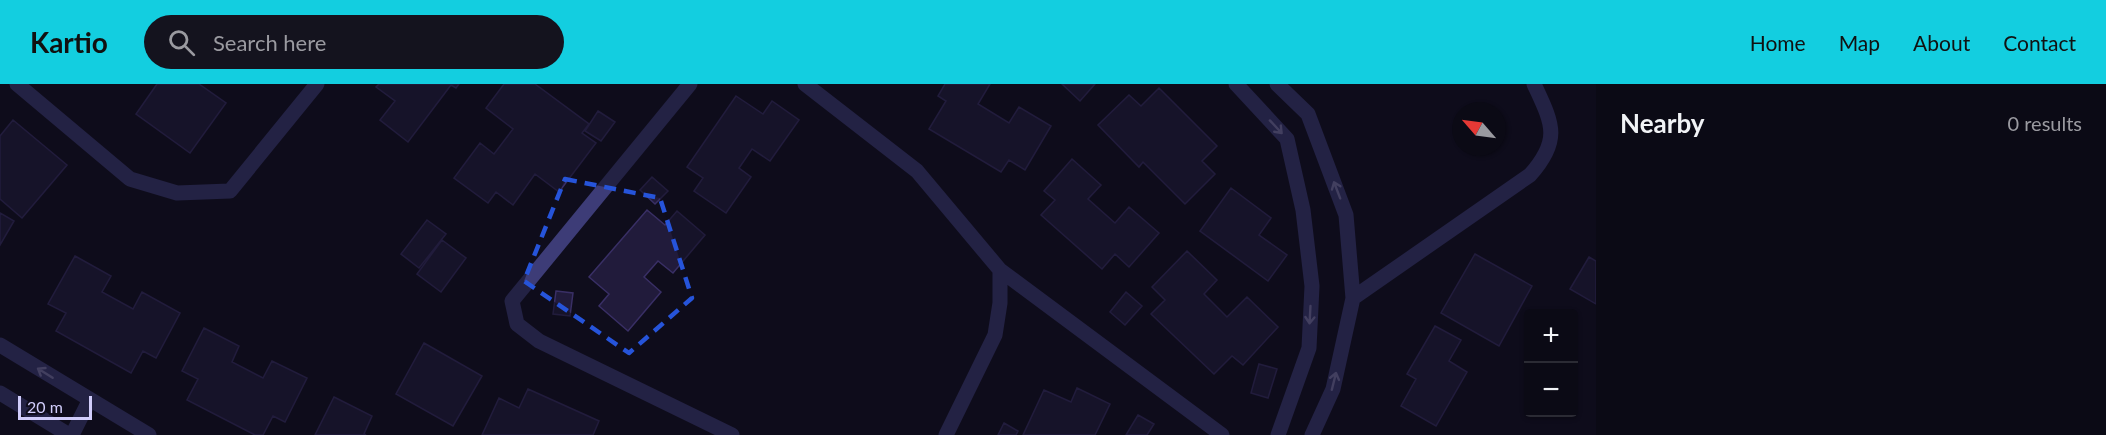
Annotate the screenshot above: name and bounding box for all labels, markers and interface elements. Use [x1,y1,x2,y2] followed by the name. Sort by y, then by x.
[144,15,564,69] search box
[30,25,108,59] text: Kartio
[165,26,198,59] icon: search
[213,29,326,56] text: Search here
[1750,30,1806,55] text: Home
[1839,30,1880,55] text: Map
[1913,30,1970,55] text: About
[2003,30,2076,55] text: Contact
[1452,102,1506,156] north arrow
[1620,107,1705,139] text: Nearby
[2007,111,2082,135] text: 0 results
[1269,119,1283,134] one-way arrow
[1330,181,1341,200] one-way arrow
[1305,305,1316,325] one-way arrow
[1524,309,1578,417] map controls
[1524,309,1578,363] button: +
[1524,363,1578,417] button: −
[37,367,54,379] one-way arrow
[1329,372,1341,391] one-way arrow
[18,393,92,420] scale bar
[27,397,63,416] text: 20 m

